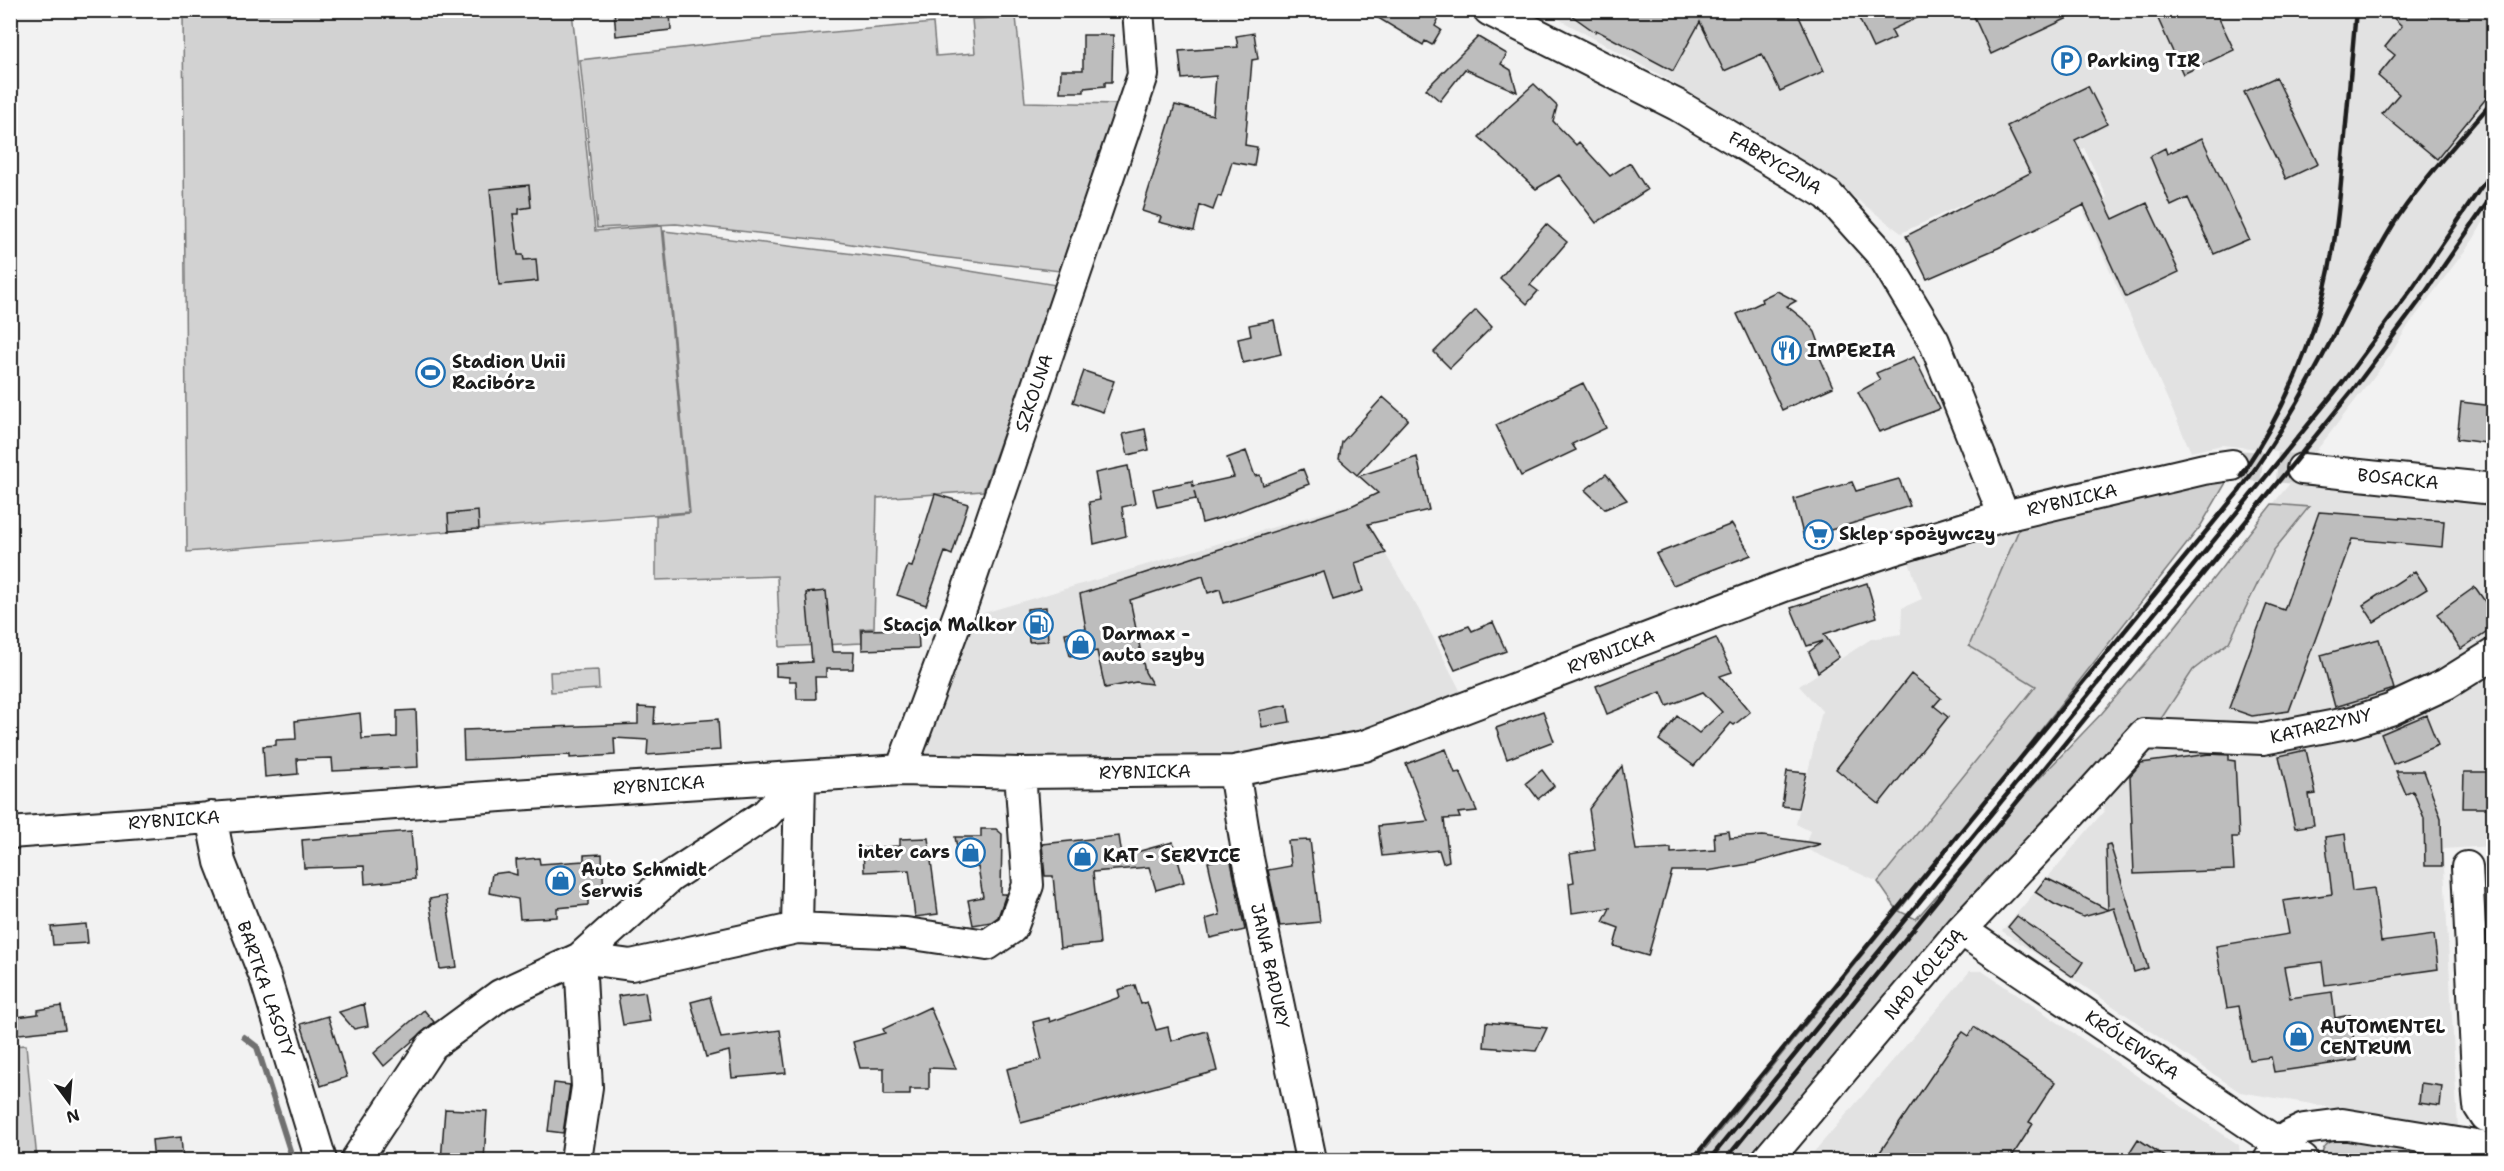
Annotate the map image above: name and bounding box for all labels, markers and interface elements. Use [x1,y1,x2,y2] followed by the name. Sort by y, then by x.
[2050,45,2082,77] parking icon: Parking TIR
[2087,49,2200,73] place label: Parking TIR
[1724,126,1826,200] street label: FABRYCZNA
[1770,335,1802,367] restaurant icon: IMPERIA
[1807,339,1896,363] place label: IMPERIA
[452,350,566,395] place label: Stadion Unii Racibórz
[1009,351,1059,435] street label: SZKOLNA
[415,356,447,388] sports icon: Stadion Unii Racibórz
[2356,463,2440,495] street label: BOSACKA
[2024,478,2120,522] street label: RYBNICKA
[1802,518,1834,550] supermarket icon: Sklep spożywczy
[1839,522,1995,546] place label: Sklep spożywczy
[1022,609,1054,641] fuel station icon: Stacja Malkor
[883,613,1017,637] place label: Stacja Malkor
[1102,622,1205,667] place label: Darmax - auto szyby
[1564,624,1658,680] street label: RYBNICKA
[1065,628,1097,660] shop icon: Darmax - auto szyby
[2268,703,2374,749] street label: KATARZYNY
[1099,759,1191,785] street label: RYBNICKA
[612,770,706,800] street label: RYBNICKA
[127,805,221,835] street label: RYBNICKA
[955,836,987,868] shop icon: inter cars
[858,840,950,864] place label: inter cars
[1066,840,1098,872] shop icon: KAT - SERVICE
[1103,844,1241,868] place label: KAT - SERVICE
[581,858,707,903] place label: Auto Schmidt Serwis
[544,864,576,896] shop icon: Auto Schmidt Serwis
[1245,901,1295,1031] street label: JANA BADURY
[231,918,301,1061] street label: BARTKA LASOTY
[1879,923,1969,1025] street label: NAD KOLEJĄ
[2080,1005,2184,1085] street label: KRÓLEWSKA
[2320,1015,2446,1060] place label: AUTOMENTEL CENTRUM
[2283,1021,2315,1053] shop icon: AUTOMENTEL CENTRUM
[39,1072,99,1132] north arrow
[64,1104,82,1128] text: N

